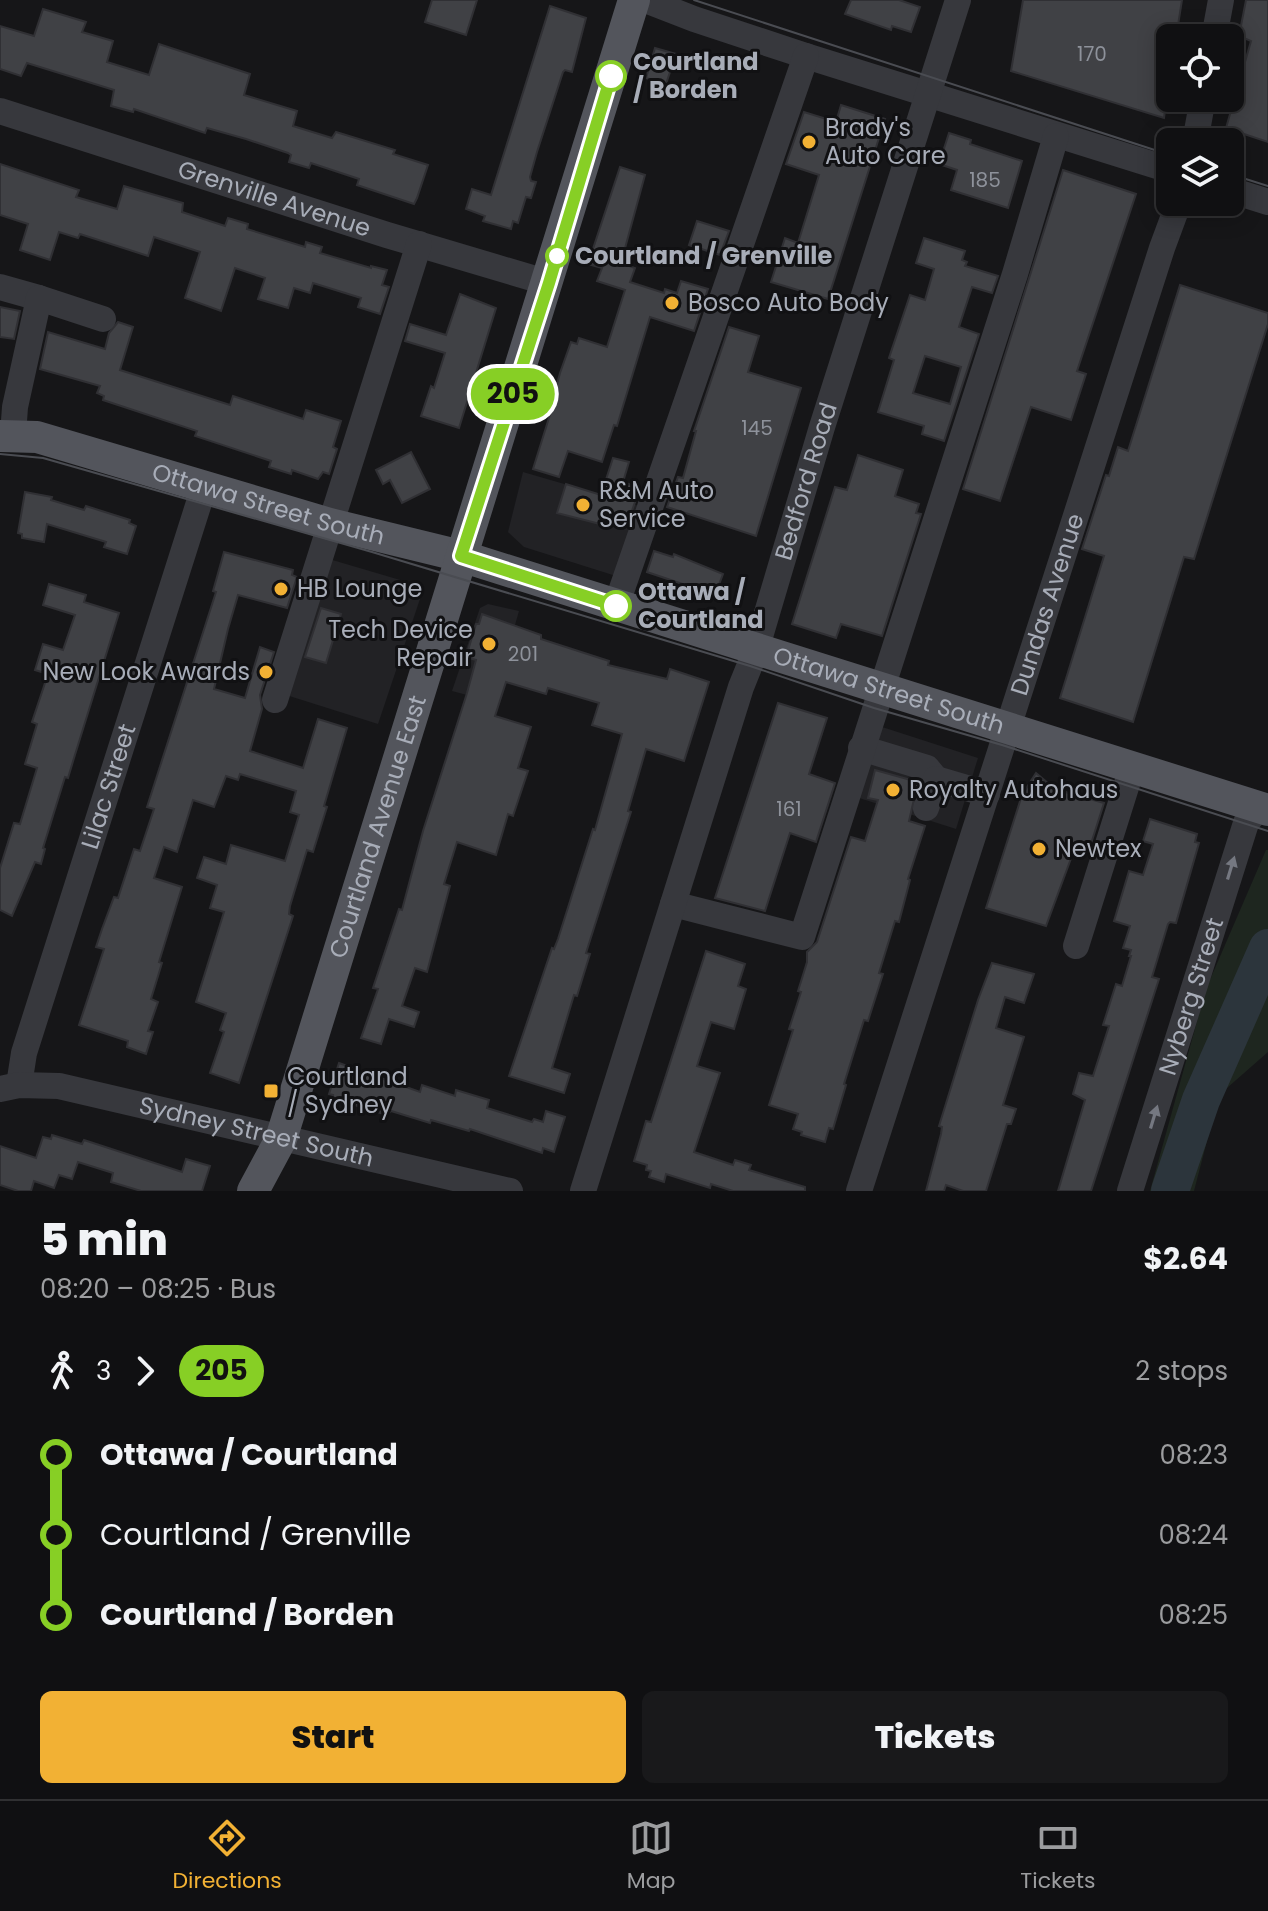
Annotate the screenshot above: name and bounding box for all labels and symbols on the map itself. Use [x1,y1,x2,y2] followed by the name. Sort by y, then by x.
[1077,40,1107,68] house number: 170
[633,45,759,106] place label: Courtland / Borden
[596,61,626,91] marker: Courtland / Borden
[825,111,946,172] place label: Brady's Auto Care
[800,133,818,151] marker: Brady's Auto Care
[174,152,375,245] street label: Grenville Avenue
[969,166,1001,194] house number: 185
[575,239,832,272] place label: Courtland / Grenville
[546,245,568,267] marker: Courtland / Grenville
[688,286,889,319] place label: Bosco Auto Body
[663,294,681,312] marker: Bosco Auto Body
[467,368,559,420] line badge: 205
[766,398,845,564] street label: Bedford Road
[741,414,773,442] house number: 145
[148,455,388,553] street label: Ottawa Street South
[599,474,714,535] place label: R&M Auto Service
[574,496,592,514] marker: R&M Auto Service
[1002,509,1092,700] street label: Dundas Avenue
[297,572,422,605] place label: HB Lounge
[638,575,764,636] place label: Ottawa / Courtland
[272,580,290,598] marker: HB Lounge
[601,591,631,621] marker: Ottawa / Courtland
[328,613,473,674] place label: Tech Device Repair
[480,635,498,653] marker: Tech Device Repair
[769,638,1009,742] street label: Ottawa Street South
[508,640,538,668] house number: 201
[43,655,250,688] place label: New Look Awards
[257,663,275,681] marker: New Look Awards
[321,691,434,962] street label: Courtland Avenue East
[73,720,144,853] street label: Lilac Street
[909,773,1118,806] place label: Royalty Autohaus
[884,781,902,799] marker: Royalty Autohaus
[776,795,802,823] house number: 161
[1055,832,1142,865] place label: Newtex
[1030,840,1048,858] marker: Newtex
[1226,856,1238,880] one-way arrow
[1151,913,1231,1079] street label: Nyberg Street
[287,1060,408,1121] place label: Courtland / Sydney
[262,1082,280,1100] marker: Courtland / Sydney
[136,1088,377,1175] street label: Sydney Street South
[1148,1104,1160,1128] one-way arrow

